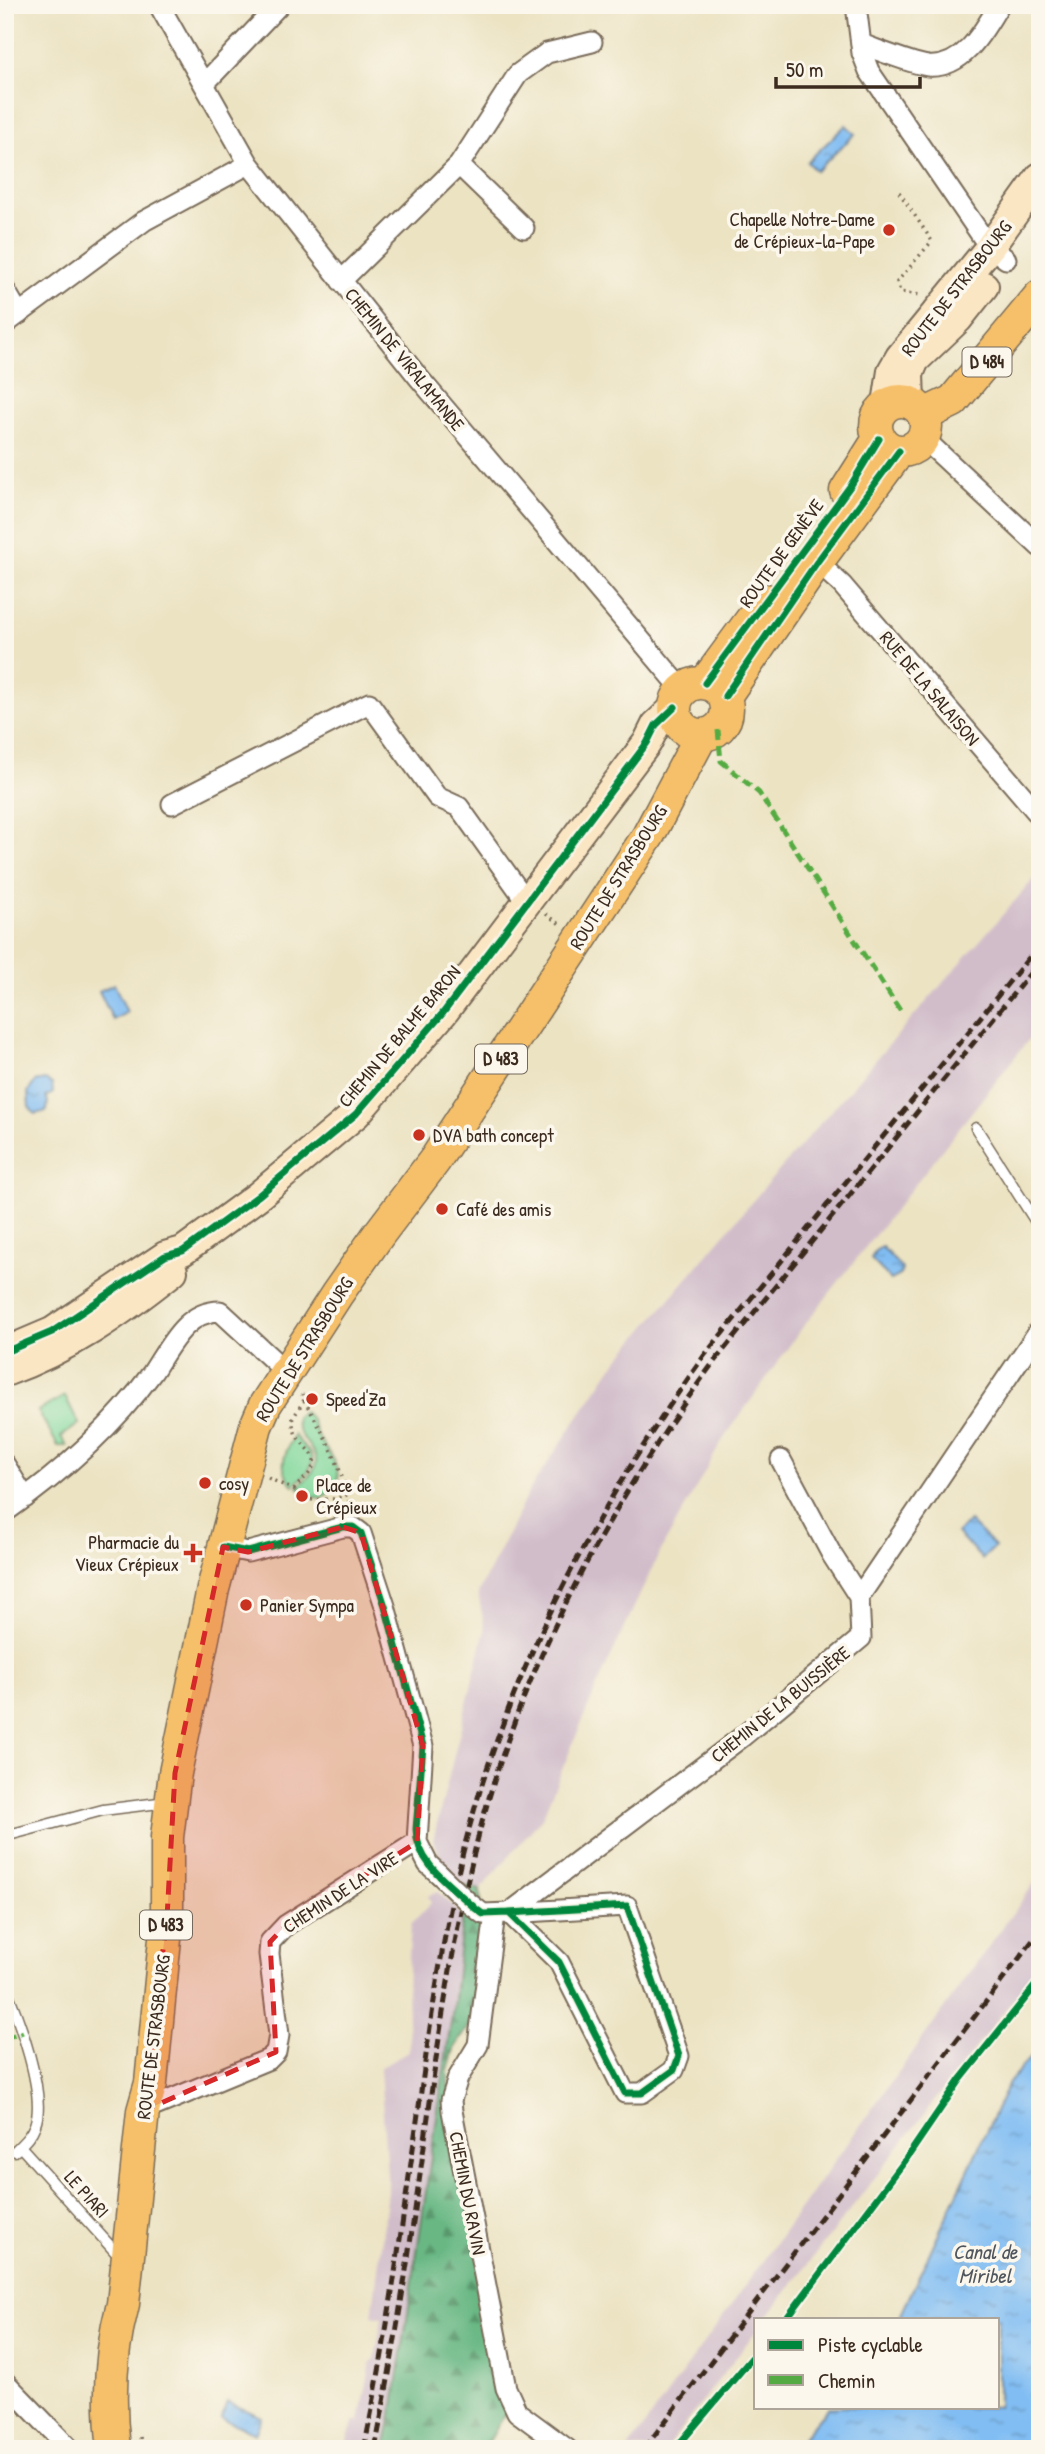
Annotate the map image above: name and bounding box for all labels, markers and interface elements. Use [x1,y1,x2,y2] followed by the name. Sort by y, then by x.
[776,46,919,90] scale bar
[786,55,823,84] text: 50 m
[730,206,875,254] place label: Chapelle Notre-Dame de Crépieux-la-Pape
[895,215,1017,361] street label: ROUTE DE STRASBOURG
[881,222,897,238] marker: Chapelle Notre-Dame de Crépieux-la-Pape
[339,282,471,437] street label: CHEMIN DE VIRALAMANDE
[962,348,1012,376] road number: D 484
[733,493,830,613] street label: ROUTE DE GENÈVE
[874,625,986,751] street label: RUE DE LA SALAISON
[563,800,673,954] street label: ROUTE DE STRASBOURG
[332,959,466,1113] street label: CHEMIN DE BALME BARON
[475,1044,527,1074] road number: D 483
[433,1122,554,1148] place label: DVA bath concept
[411,1127,427,1143] marker: DVA bath concept
[456,1196,551,1222] place label: Café des amis
[434,1201,450,1217] marker: Café des amis
[249,1272,359,1426] street label: ROUTE DE STRASBOURG
[326,1386,386,1412] place label: Speed'Za
[304,1391,320,1407] marker: Speed'Za
[219,1470,249,1496] place label: cosy
[316,1472,377,1520] place label: Place de Crépieux
[197,1475,213,1491] marker: cosy
[294,1488,310,1504] marker: Place de Crépieux
[75,1529,179,1577] place label: Pharmacie du Vieux Crépieux
[185,1545,201,1561] marker: Pharmacie du Vieux Crépieux
[260,1592,354,1618] place label: Panier Sympa
[238,1597,254,1613] marker: Panier Sympa
[705,1639,856,1768] street label: CHEMIN DE LA BUISSIÈRE
[277,1845,403,1939] street label: CHEMIN DE LA VIRE
[140,1910,192,1940] road number: D 483
[130,1953,176,2121] street label: ROUTE DE STRASBOURG
[443,2129,493,2257] street label: CHEMIN DU RAVIN
[59,2165,115,2223] street label: LE PIARI
[953,2237,1019,2290] water label: Canal de Miribel
[754,2318,1000,2408] legend
[818,2330,923,2359] text: Piste cyclable
[818,2366,875,2395] text: Chemin

